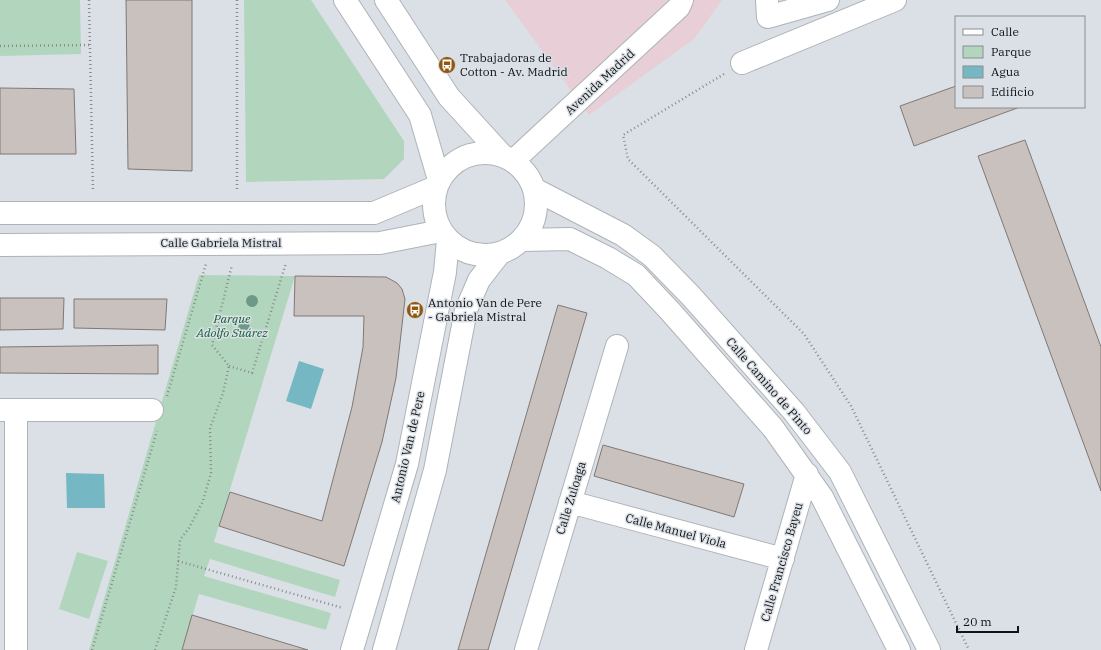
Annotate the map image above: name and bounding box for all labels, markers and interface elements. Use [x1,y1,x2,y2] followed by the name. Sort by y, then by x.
[955,16,1085,108] legend
[991,24,1019,39] text: Calle
[991,44,1031,59] text: Parque
[562,46,637,118] street label: Avenida Madrid
[460,50,568,79] place label: Trabajadoras de Cotton - Av. Madrid
[437,55,457,75] bus stop icon: Trabajadoras de Cotton - Av. Madrid
[991,64,1020,79] text: Agua
[991,84,1034,99] text: Edificio
[160,235,282,250] street label: Calle Gabriela Mistral
[428,295,542,324] place label: Antonio Van de Pere - Gabriela Mistral
[405,300,425,320] bus stop icon: Antonio Van de Pere - Gabriela Mistral
[195,311,268,340] park label: Parque Adolfo Suárez
[723,334,816,437] street label: Calle Camino de Pinto
[387,390,428,504] street label: Antonio Van de Pere
[552,459,589,536] street label: Calle Zuloaga
[757,500,806,623] street label: Calle Francisco Bayeu
[624,510,729,551] street label: Calle Manuel Viola
[957,608,1018,634] scale bar
[963,614,992,629] text: 20 m

